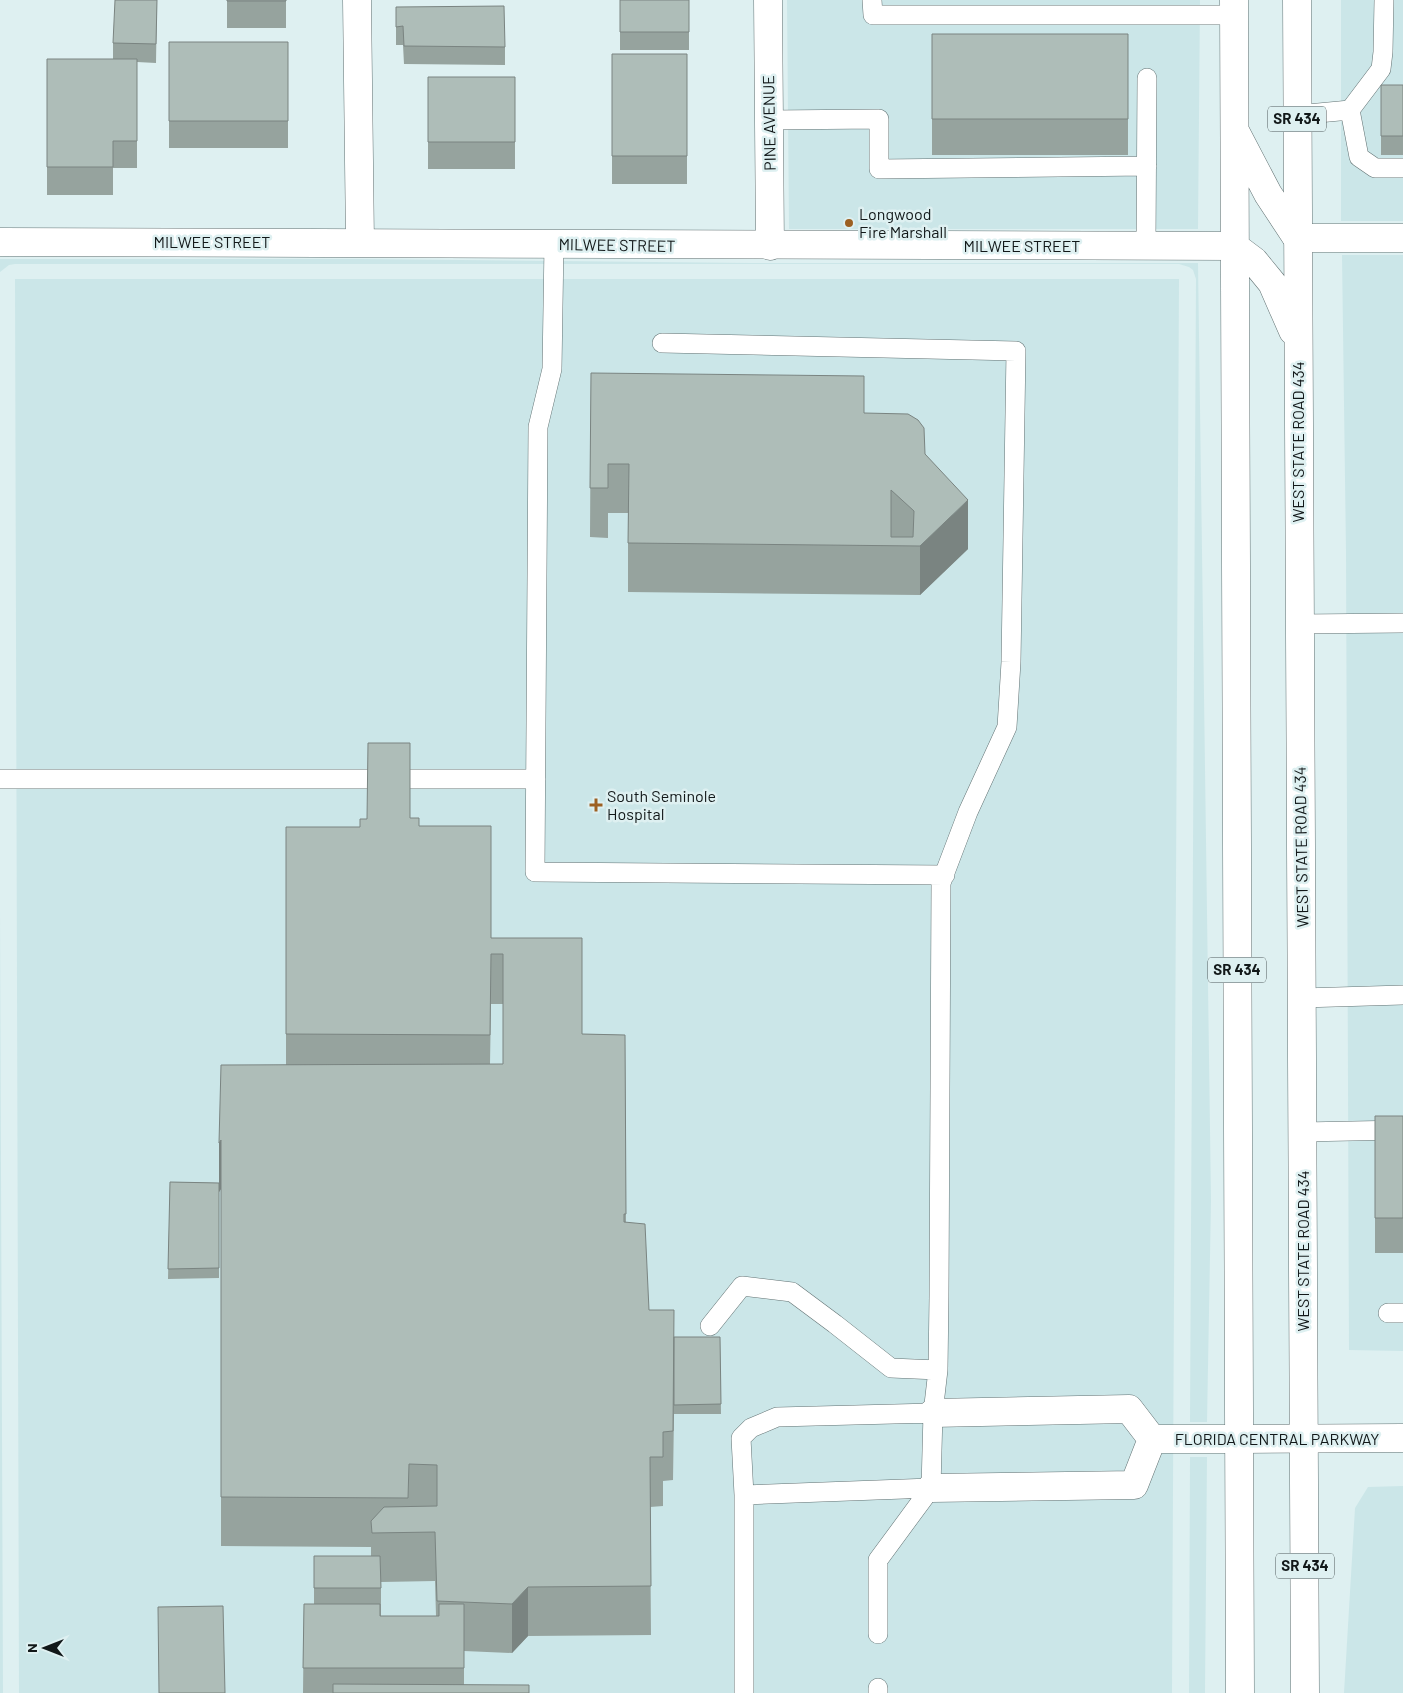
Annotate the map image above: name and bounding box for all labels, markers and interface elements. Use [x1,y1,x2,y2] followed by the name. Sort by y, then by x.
[758,75,779,171] street label: PINE AVENUE
[1268,106,1326,132] road number: SR 434
[859,204,947,241] place label: Longwood Fire Marshall
[843,217,855,229] marker: Longwood Fire Marshall
[154,232,270,251] street label: MILWEE STREET
[558,234,676,255] street label: MILWEE STREET
[964,236,1080,255] street label: MILWEE STREET
[1288,361,1307,523] street label: WEST STATE ROAD 434
[1290,766,1311,928] street label: WEST STATE ROAD 434
[607,786,716,823] place label: South Seminole Hospital
[589,798,603,812] marker: South Seminole Hospital
[1208,958,1266,982] road number: SR 434
[1293,1170,1312,1332] street label: WEST STATE ROAD 434
[1175,1429,1379,1448] street label: FLORIDA CENTRAL PARKWAY
[1276,1554,1334,1578] road number: SR 434
[20,1623,70,1673] north arrow
[23,1643,40,1653] text: N

